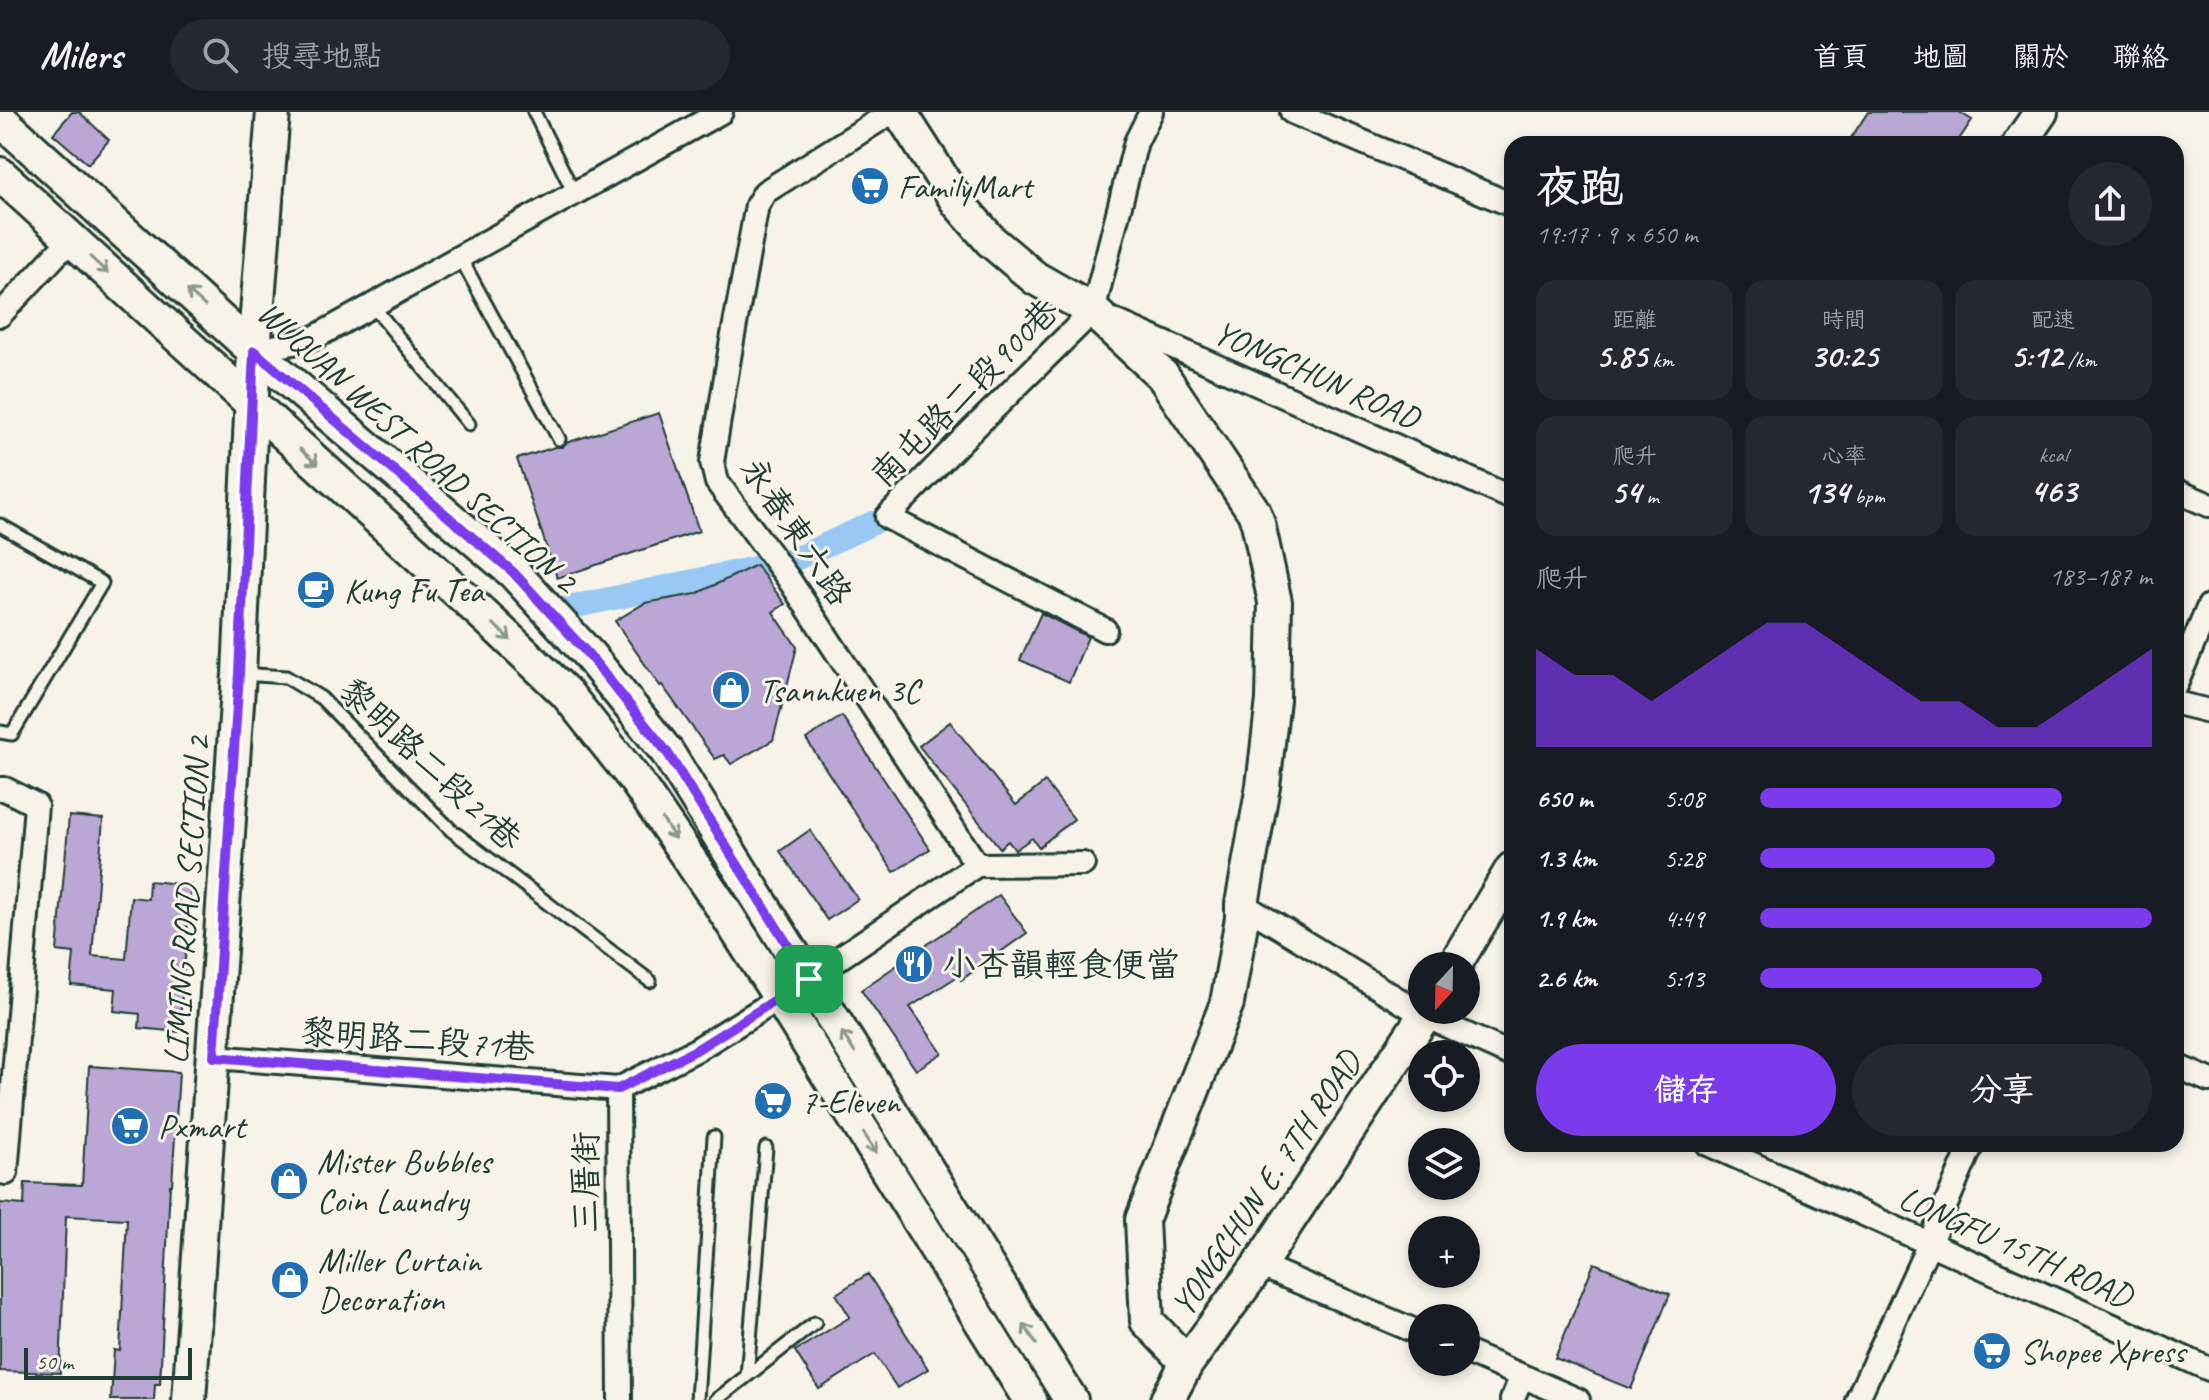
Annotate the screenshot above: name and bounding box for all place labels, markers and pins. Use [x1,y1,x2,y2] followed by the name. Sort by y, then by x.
[849,165,891,207] supermarket icon: FamilyMart
[898,165,1036,208] place label: FamilyMart
[295,569,337,611] cafe icon: Kung Fu Tea
[344,569,486,612] place label: Kung Fu Tea
[710,669,752,711] shop icon: Tsannkuen 3C
[759,669,923,712] place label: Tsannkuen 3C
[893,943,935,985] restaurant icon: 小杏韻輕食便當
[942,943,1180,986] place label: 小杏韻輕食便當
[775,945,843,1013] pin
[752,1080,794,1122] supermarket icon: 7-Eleven
[801,1080,901,1123] place label: 7-Eleven
[109,1105,151,1147] supermarket icon: Pxmart
[158,1105,249,1148] place label: Pxmart
[317,1140,494,1222] place label: Mister Bubbles Coin Laundry
[268,1160,310,1202] shop icon: Mister Bubbles Coin Laundry
[318,1239,483,1321] place label: Miller Curtain Decoration
[269,1259,311,1301] shop icon: Miller Curtain Decoration
[1971,1330,2013,1372] supermarket icon: Shopee Xpress
[2020,1330,2189,1373] place label: Shopee Xpress

